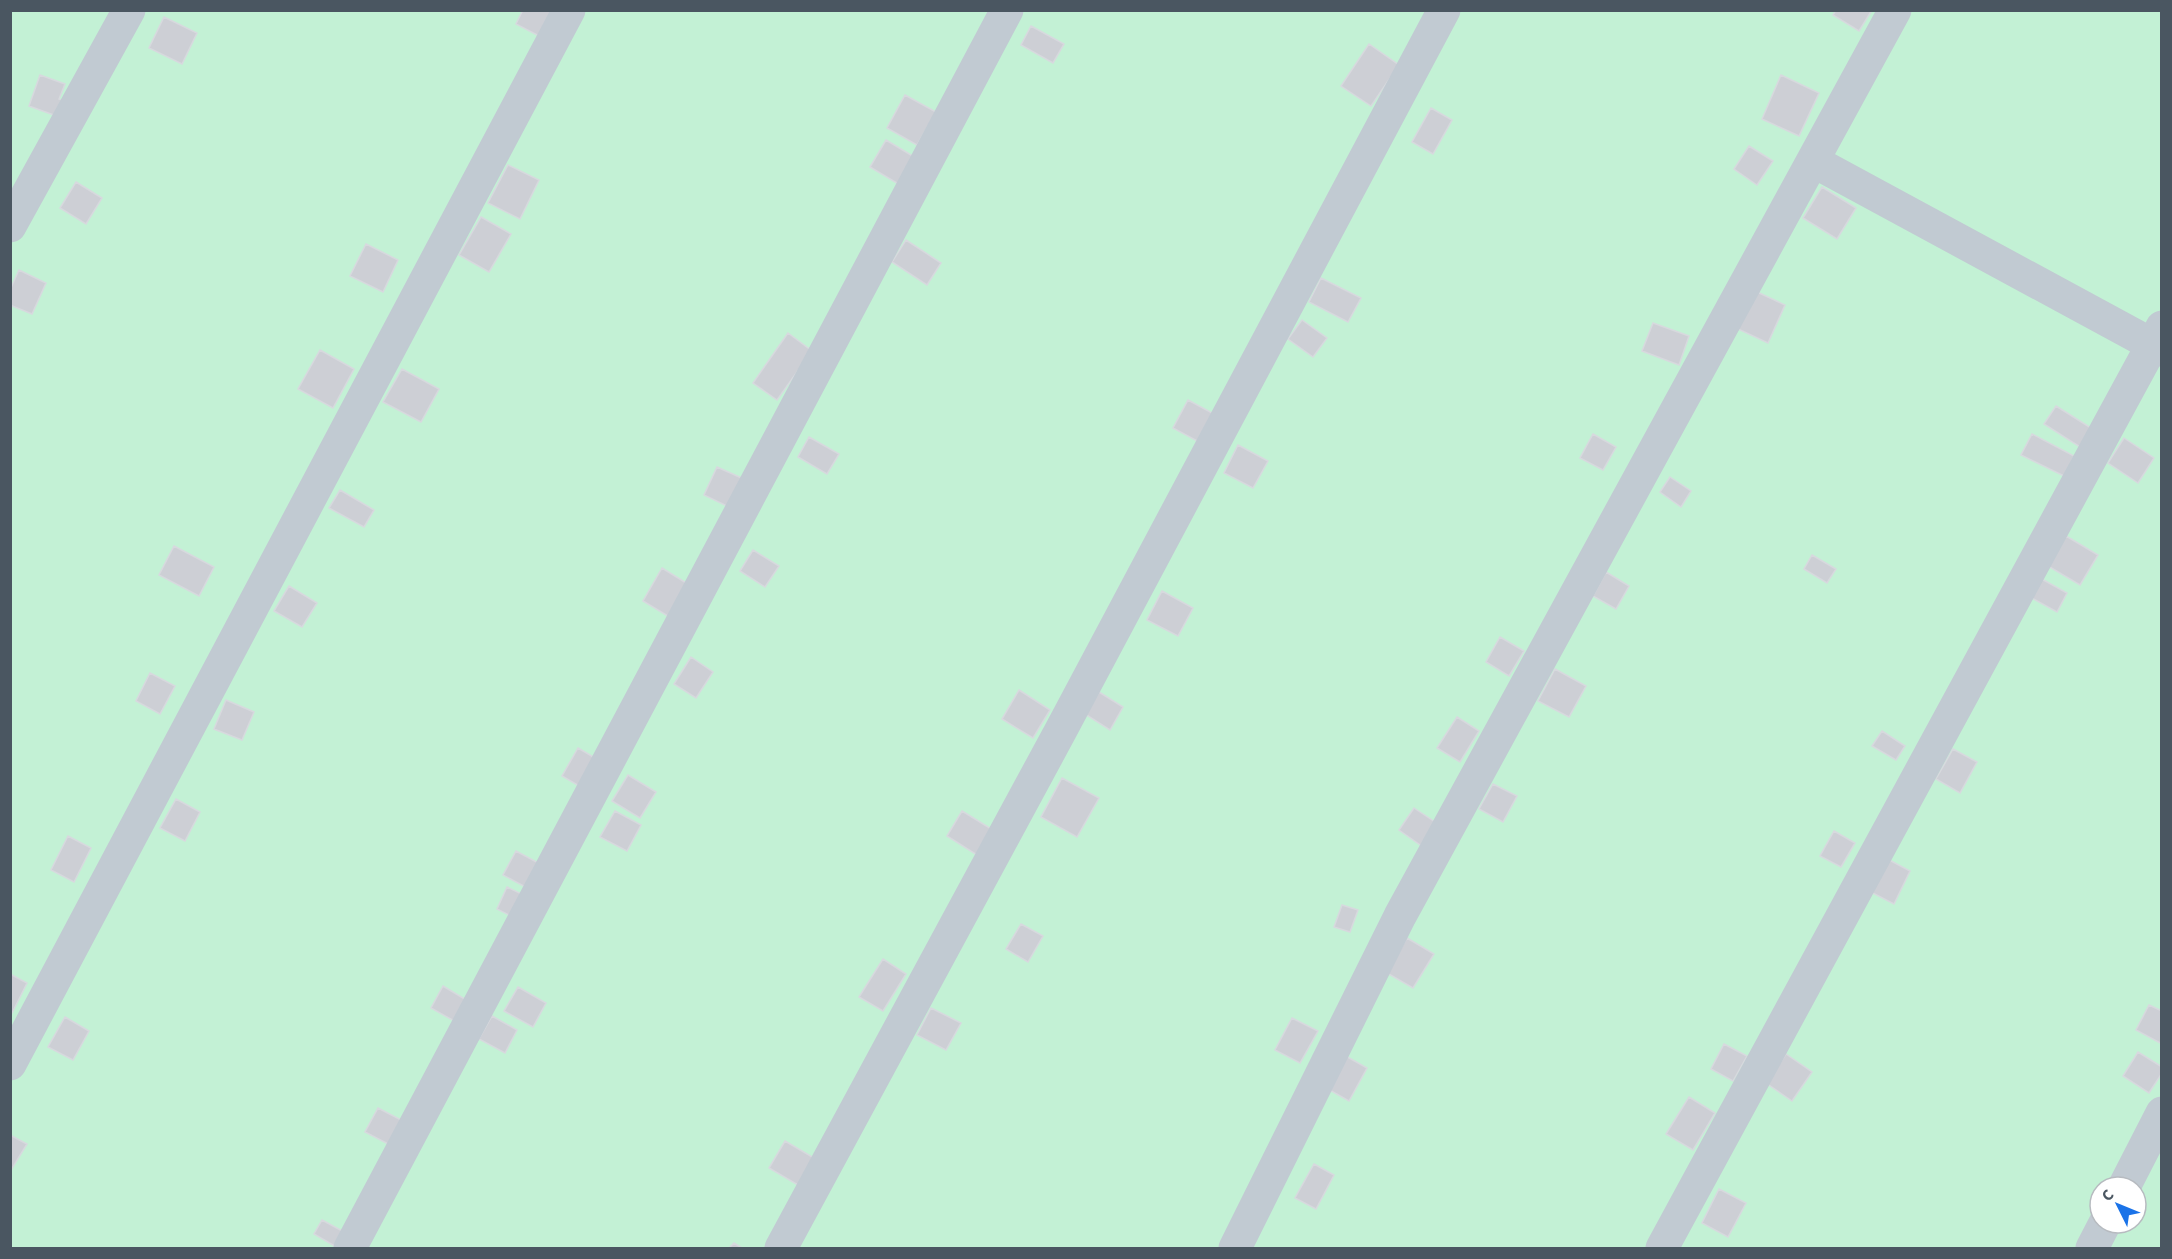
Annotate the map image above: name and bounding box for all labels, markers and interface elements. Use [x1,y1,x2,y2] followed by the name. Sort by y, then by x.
[2088,1175,2148,1235] north arrow
[2097,1185,2119,1206] text: С

